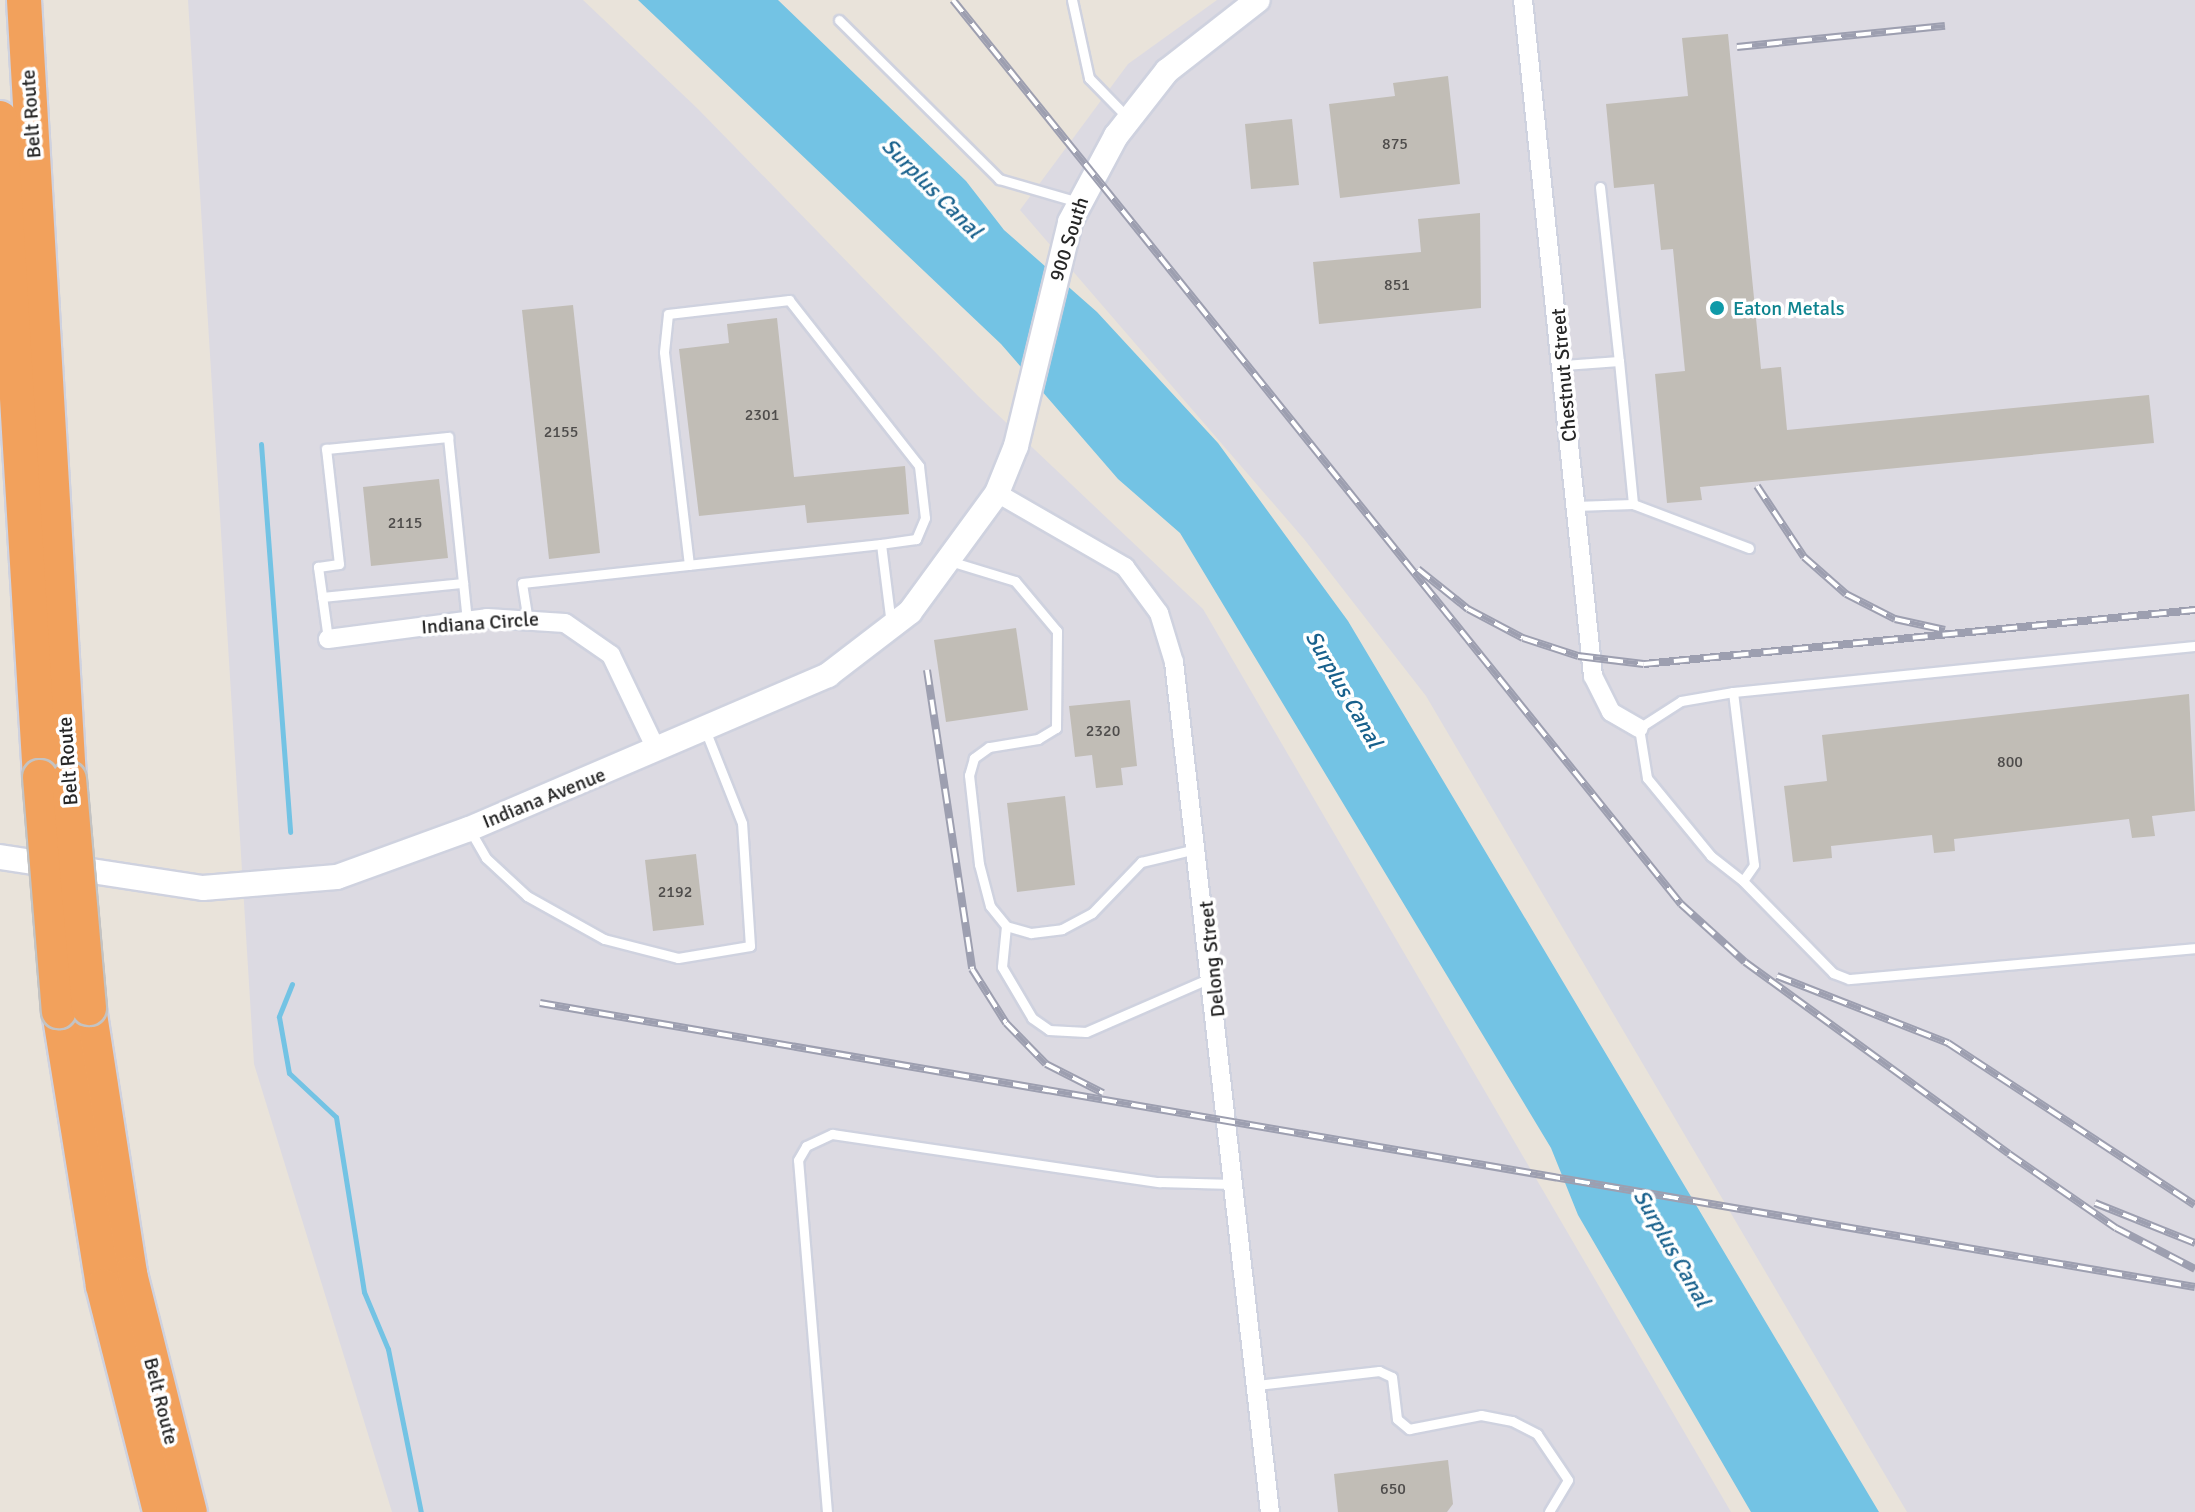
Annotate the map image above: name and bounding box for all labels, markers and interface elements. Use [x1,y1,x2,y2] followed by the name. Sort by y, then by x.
[16,69,46,159] street label: Belt Route
[876,132,988,244] water label: Surplus Canal
[1382,134,1408,154] house number: 875
[1044,194,1094,284] street label: 900 South
[1384,275,1410,295] house number: 851
[1733,296,1845,320] place label: Eaton Metals
[1708,299,1726,317] marker: Eaton Metals
[1546,307,1582,443] street label: Chestnut Street
[745,405,779,425] house number: 2301
[544,422,578,442] house number: 2155
[388,513,422,533] house number: 2115
[420,607,540,639] street label: Indiana Circle
[1300,626,1388,752] water label: Surplus Canal
[53,716,83,806] street label: Belt Route
[1086,721,1120,741] house number: 2320
[1997,752,2023,772] house number: 800
[479,762,609,834] street label: Indiana Avenue
[658,882,692,902] house number: 2192
[1194,900,1230,1018] street label: Delong Street
[1628,1185,1716,1311] water label: Surplus Canal
[139,1355,183,1447] street label: Belt Route
[1380,1479,1406,1499] house number: 650

